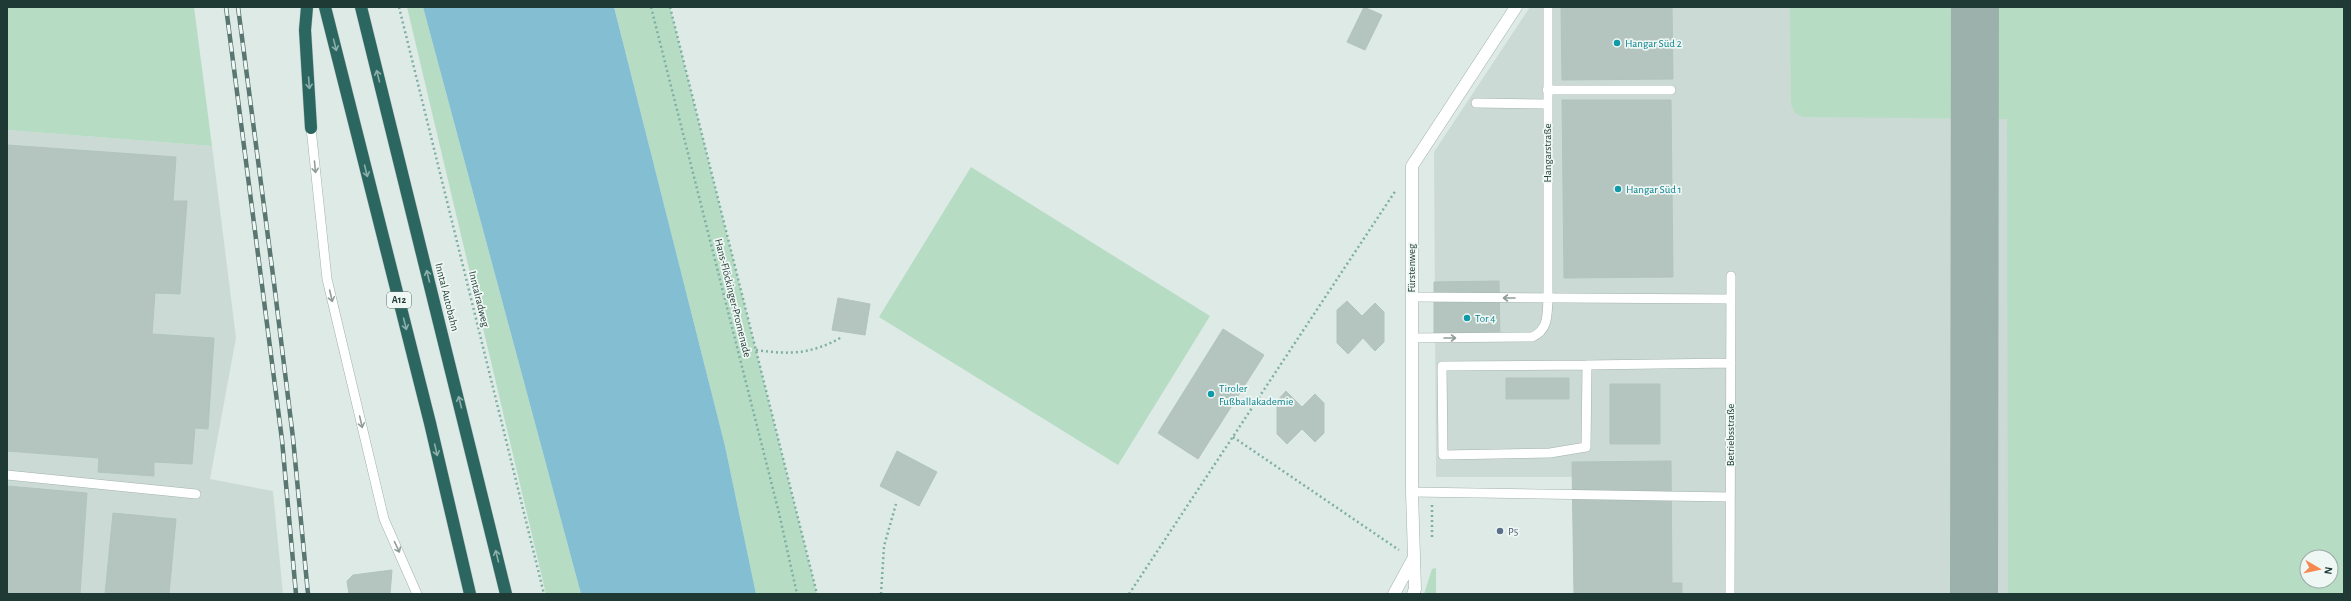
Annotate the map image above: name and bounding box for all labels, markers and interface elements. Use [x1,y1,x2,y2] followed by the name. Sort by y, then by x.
[332,38,339,51] one-way arrow
[1612,38,1622,48] marker: Hangar Süd 2
[1625,38,1682,49] place label: Hangar Süd 2
[374,69,382,82] one-way arrow
[305,76,312,89] one-way arrow
[1542,124,1553,182] street label: Hangarstraße
[311,160,318,173] one-way arrow
[363,164,370,177] one-way arrow
[1613,184,1623,194] marker: Hangar Süd 1
[1626,184,1682,195] place label: Hangar Süd 1
[713,237,753,359] street label: Hans-Flöckinger-Promenade
[1406,243,1417,292] street label: Fürstenweg
[433,262,461,332] street label: Inntal Autobahn
[424,270,432,283] one-way arrow
[467,270,491,329] street label: Inntalradweg
[328,289,336,302] one-way arrow
[387,292,411,308] road number: A12
[1503,294,1516,302] one-way arrow
[1462,313,1472,323] marker: Tor 4
[1475,313,1496,324] place label: Tor 4
[402,317,409,330] one-way arrow
[1443,334,1456,342] one-way arrow
[1219,383,1293,407] place label: Tiroler Fußballakademie
[1206,389,1216,399] marker: Tiroler Fußballakademie
[455,396,463,409] one-way arrow
[1725,404,1736,466] street label: Betriebsstraße
[358,416,365,429] one-way arrow
[433,444,441,457] one-way arrow
[1495,526,1505,536] marker: P5
[1508,526,1519,537] place label: P5
[394,541,401,553] one-way arrow
[2299,549,2339,589] north arrow
[492,550,500,563] one-way arrow
[2322,566,2334,575] text: N

